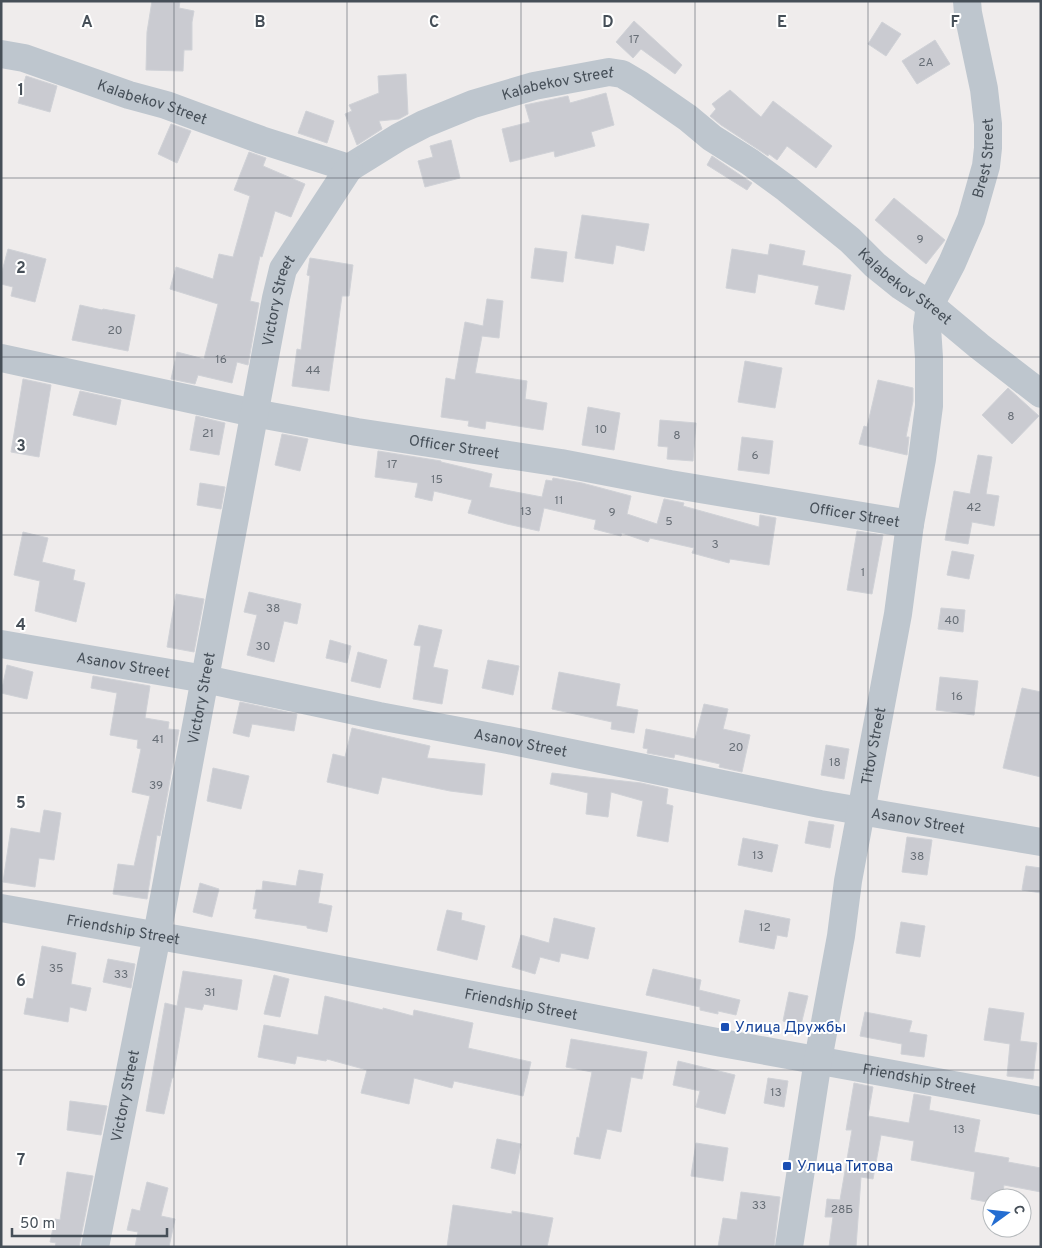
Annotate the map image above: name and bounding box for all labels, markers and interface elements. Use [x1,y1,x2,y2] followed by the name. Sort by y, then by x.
[81,13,93,33] text: A
[254,13,266,33] text: B
[429,13,439,33] text: C
[602,13,614,33] text: D
[777,13,787,33] text: E
[950,13,960,33] text: F
[629,32,639,48] house number: 17
[918,55,934,71] house number: 2А
[500,64,615,106] street label: Kalabekov Street
[94,77,209,130] street label: Kalabekov Street
[18,81,24,101] text: 1
[969,117,999,201] street label: Brest Street
[916,232,924,248] house number: 9
[853,245,955,330] street label: Kalabekov Street
[259,252,300,348] street label: Victory Street
[16,259,26,279] text: 2
[107,323,123,339] house number: 20
[215,352,227,368] house number: 16
[306,363,320,379] house number: 44
[1007,409,1015,425] house number: 8
[595,422,607,438] house number: 10
[202,426,214,442] house number: 21
[673,428,681,444] house number: 8
[407,432,501,465] street label: Officer Street
[16,437,26,457] text: 3
[751,448,759,464] house number: 6
[387,457,397,473] house number: 17
[431,472,443,488] house number: 15
[555,493,563,509] house number: 11
[808,499,901,533] street label: Officer Street
[967,500,981,516] house number: 42
[520,504,532,520] house number: 13
[608,505,616,521] house number: 9
[665,514,673,530] house number: 5
[711,537,719,553] house number: 3
[861,565,865,581] house number: 1
[266,601,280,617] house number: 38
[944,613,960,629] house number: 40
[16,616,26,636] text: 4
[256,639,270,655] house number: 30
[75,649,171,684] street label: Asanov Street
[185,651,221,746] street label: Victory Street
[951,689,963,705] house number: 16
[858,706,891,787] street label: Titov Street
[472,726,569,763] street label: Asanov Street
[152,732,164,748] house number: 41
[728,740,744,756] house number: 20
[829,755,841,771] house number: 18
[149,778,163,794] house number: 39
[16,794,26,814] text: 5
[869,805,966,840] street label: Asanov Street
[752,848,764,864] house number: 13
[910,849,924,865] house number: 38
[65,912,181,950] street label: Friendship Street
[759,920,771,936] house number: 12
[49,961,63,977] house number: 35
[114,967,128,983] house number: 33
[16,972,26,992] text: 6
[204,985,216,1001] house number: 31
[463,986,579,1026] street label: Friendship Street
[735,1019,846,1038] place label: Улица Дружбы
[719,1021,731,1033] marker: Улица Дружбы
[108,1049,145,1144] street label: Victory Street
[861,1061,977,1100] street label: Friendship Street
[770,1085,782,1101] house number: 13
[953,1122,965,1138] house number: 13
[17,1151,25,1171] text: 7
[797,1158,893,1177] place label: Улица Титова
[781,1160,793,1172] marker: Улица Титова
[982,1188,1032,1238] north arrow
[752,1198,766,1214] house number: 33
[831,1202,853,1218] house number: 28Б
[1009,1203,1027,1217] text: С
[12,1206,168,1238] scale bar
[20,1215,55,1234] text: 50 m

